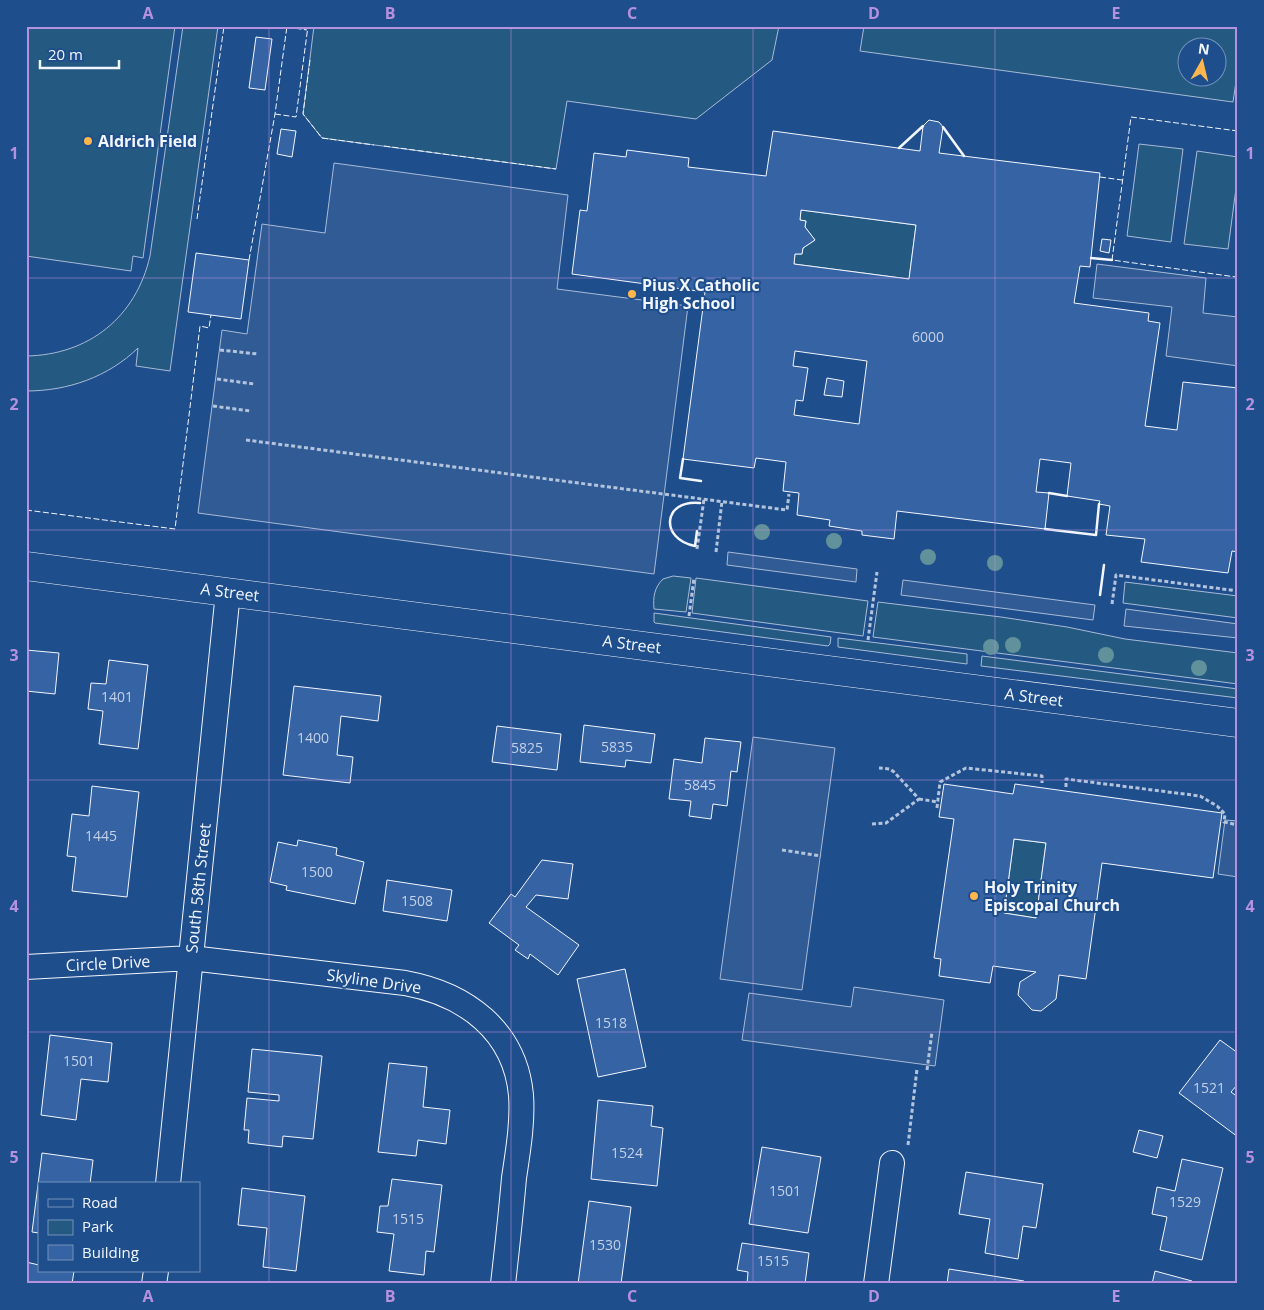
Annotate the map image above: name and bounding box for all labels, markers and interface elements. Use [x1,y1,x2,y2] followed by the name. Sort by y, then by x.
[142,2,154,24] text: A
[385,2,395,24] text: B
[627,2,637,24] text: C
[868,2,880,24] text: D
[1112,2,1121,24] text: E
[40,38,119,70] scale bar
[1176,38,1226,88] north arrow
[1197,38,1211,59] text: N
[48,44,83,64] text: 20 m
[98,130,197,152] place label: Aldrich Field
[82,135,94,147] marker: Aldrich Field
[9,142,19,164] text: 1
[1245,142,1255,164] text: 1
[642,274,760,314] place label: Pius X Catholic High School
[626,288,638,300] marker: Pius X Catholic High School
[912,327,944,346] house number: 6000
[9,393,19,415] text: 2
[1245,393,1255,415] text: 2
[199,577,261,607] street label: A Street
[601,629,663,659] street label: A Street
[9,644,19,666] text: 3
[1245,644,1255,666] text: 3
[1003,682,1065,712] street label: A Street
[101,687,133,706] house number: 1401
[297,728,329,747] house number: 1400
[601,737,633,756] house number: 5835
[511,738,543,757] house number: 5825
[684,775,716,794] house number: 5845
[180,822,216,954] street label: South 58th Street
[85,826,117,845] house number: 1445
[301,862,333,881] house number: 1500
[984,876,1120,916] place label: Holy Trinity Episcopal Church
[968,890,980,902] marker: Holy Trinity Episcopal Church
[401,891,433,910] house number: 1508
[9,895,19,917] text: 4
[1245,895,1255,917] text: 4
[65,950,151,976] street label: Circle Drive
[325,963,423,999] street label: Skyline Drive
[595,1013,627,1032] house number: 1518
[63,1051,95,1070] house number: 1501
[1193,1078,1225,1097] house number: 1521
[611,1143,643,1162] house number: 1524
[9,1146,19,1168] text: 5
[1245,1146,1255,1168] text: 5
[769,1181,801,1200] house number: 1501
[38,1182,200,1272] legend
[82,1192,118,1212] text: Road
[1169,1192,1201,1211] house number: 1529
[392,1209,424,1228] house number: 1515
[82,1216,113,1236] text: Park
[589,1235,621,1254] house number: 1530
[82,1242,139,1262] text: Building
[757,1251,789,1270] house number: 1515
[142,1285,154,1307] text: A
[385,1285,395,1307] text: B
[627,1285,637,1307] text: C
[868,1285,880,1307] text: D
[1112,1285,1121,1307] text: E

